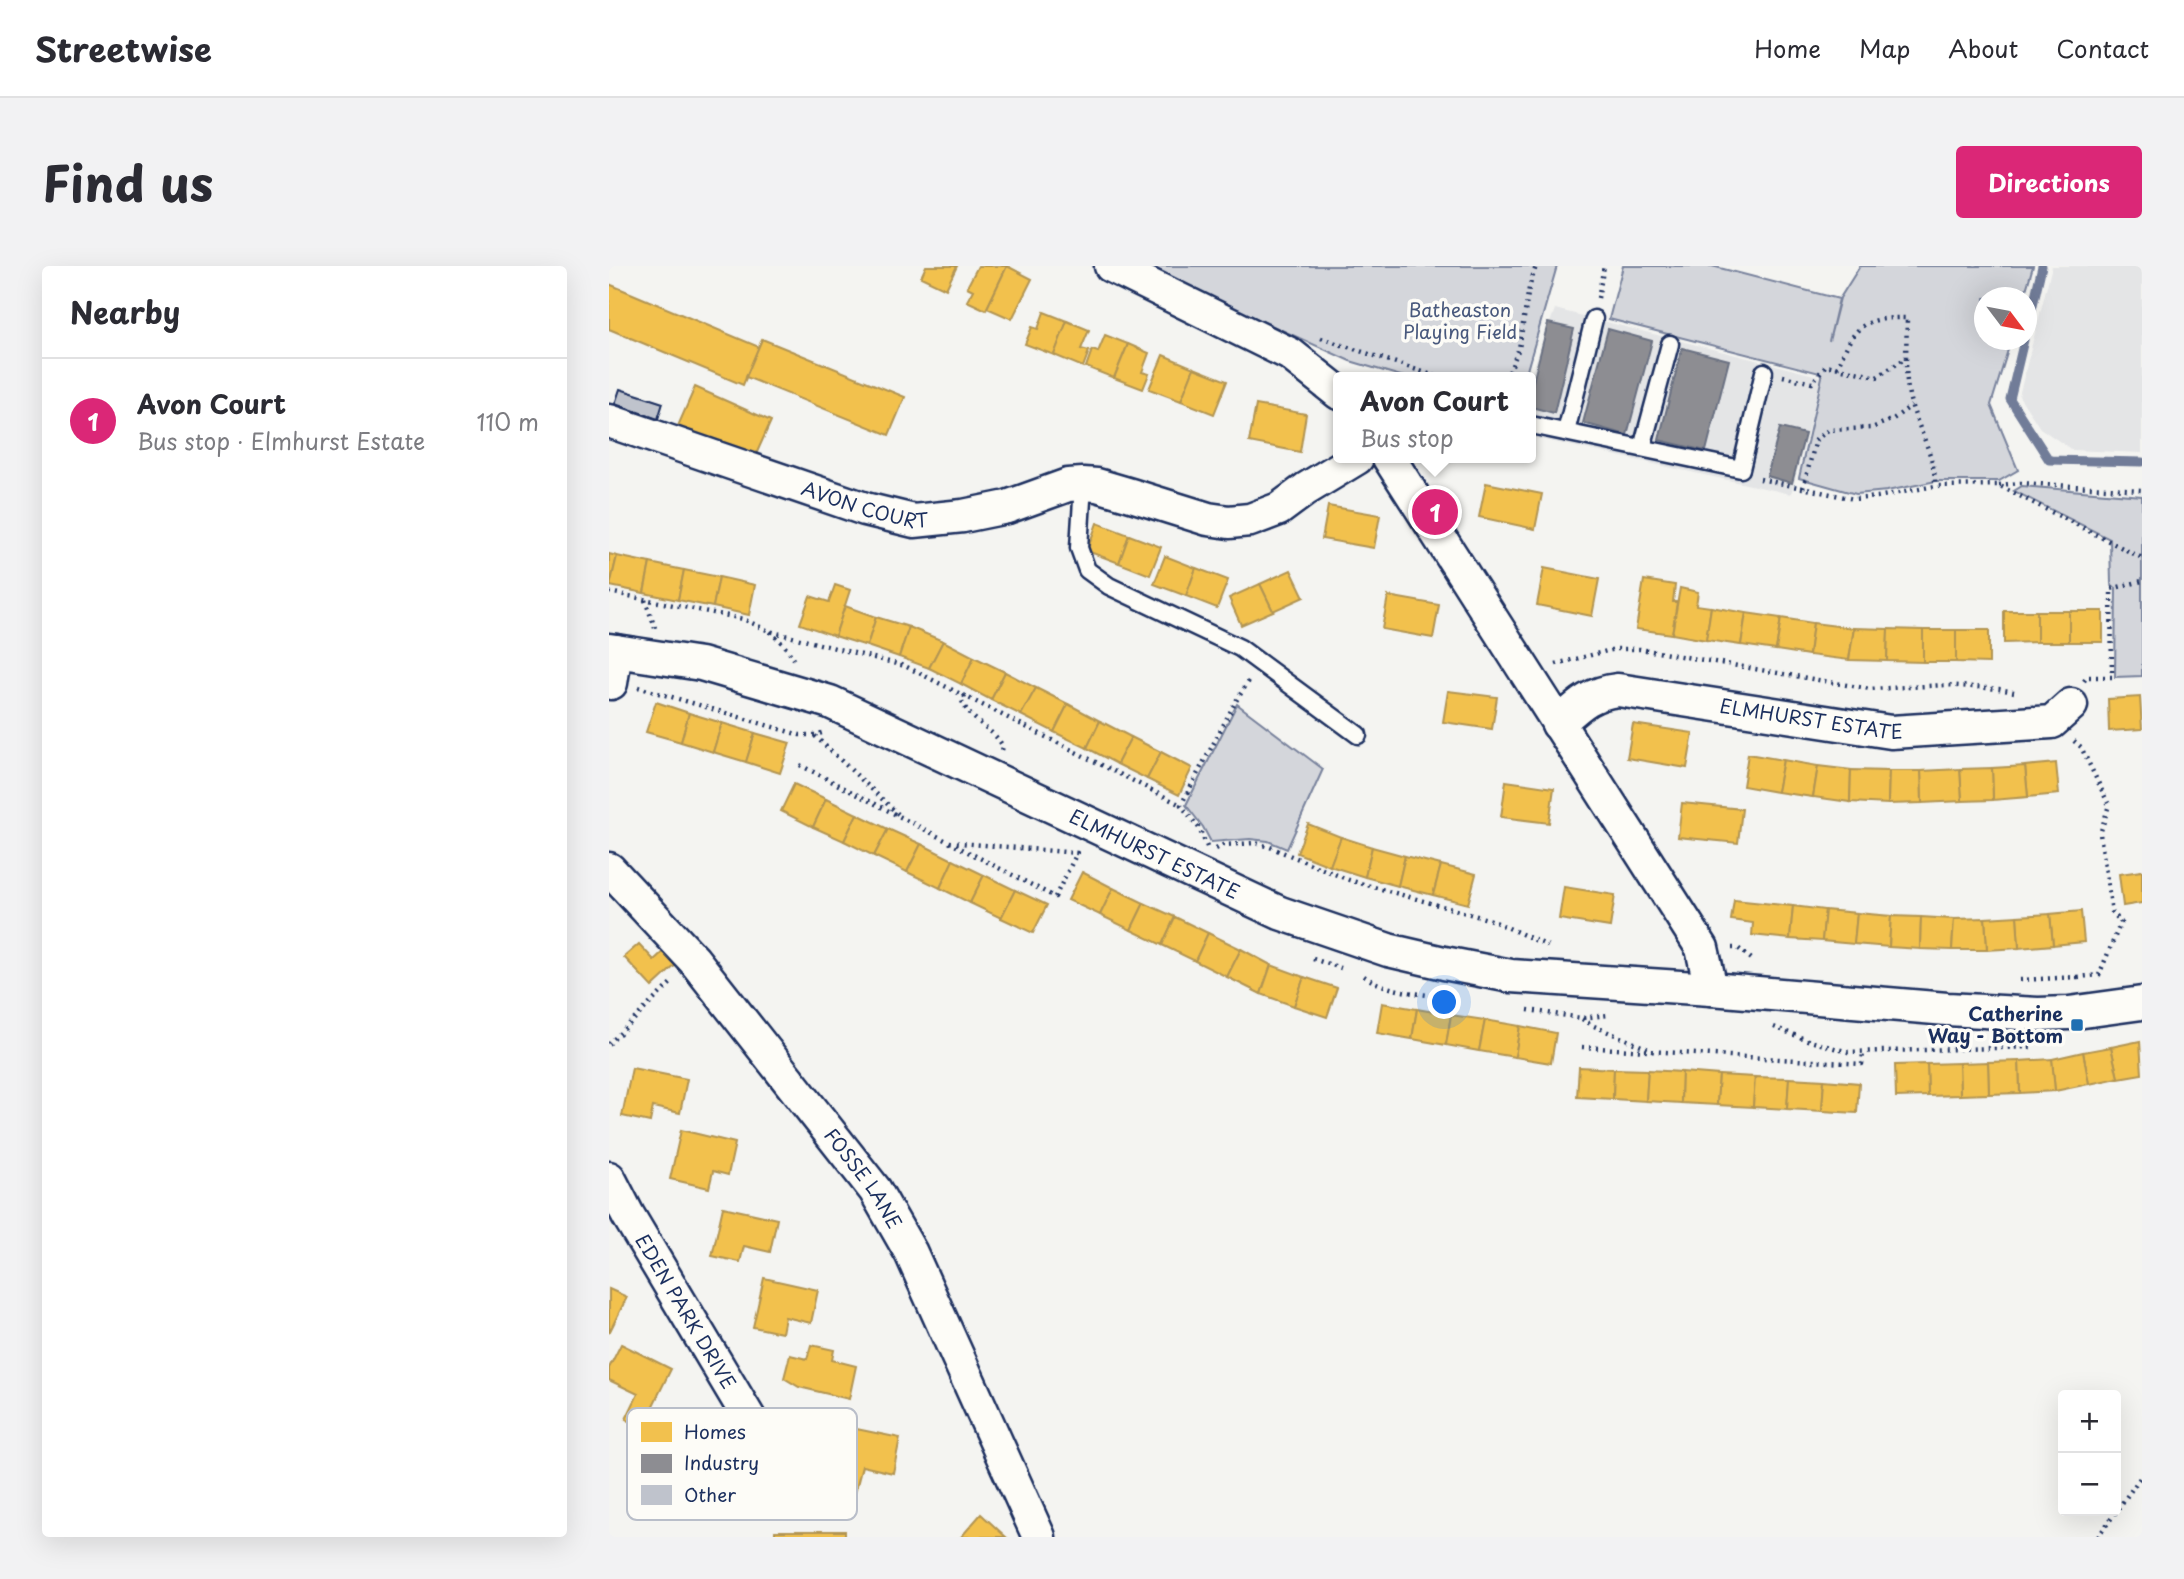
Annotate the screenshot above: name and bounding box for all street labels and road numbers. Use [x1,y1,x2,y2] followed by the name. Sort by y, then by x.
[798,473,930,534] street label: AVON COURT
[1718,691,1904,745] street label: ELMHURST ESTATE
[1065,801,1245,905] street label: ELMHURST ESTATE
[818,1122,909,1234] street label: FOSSE LANE
[629,1228,744,1394] street label: EDEN PARK DRIVE

